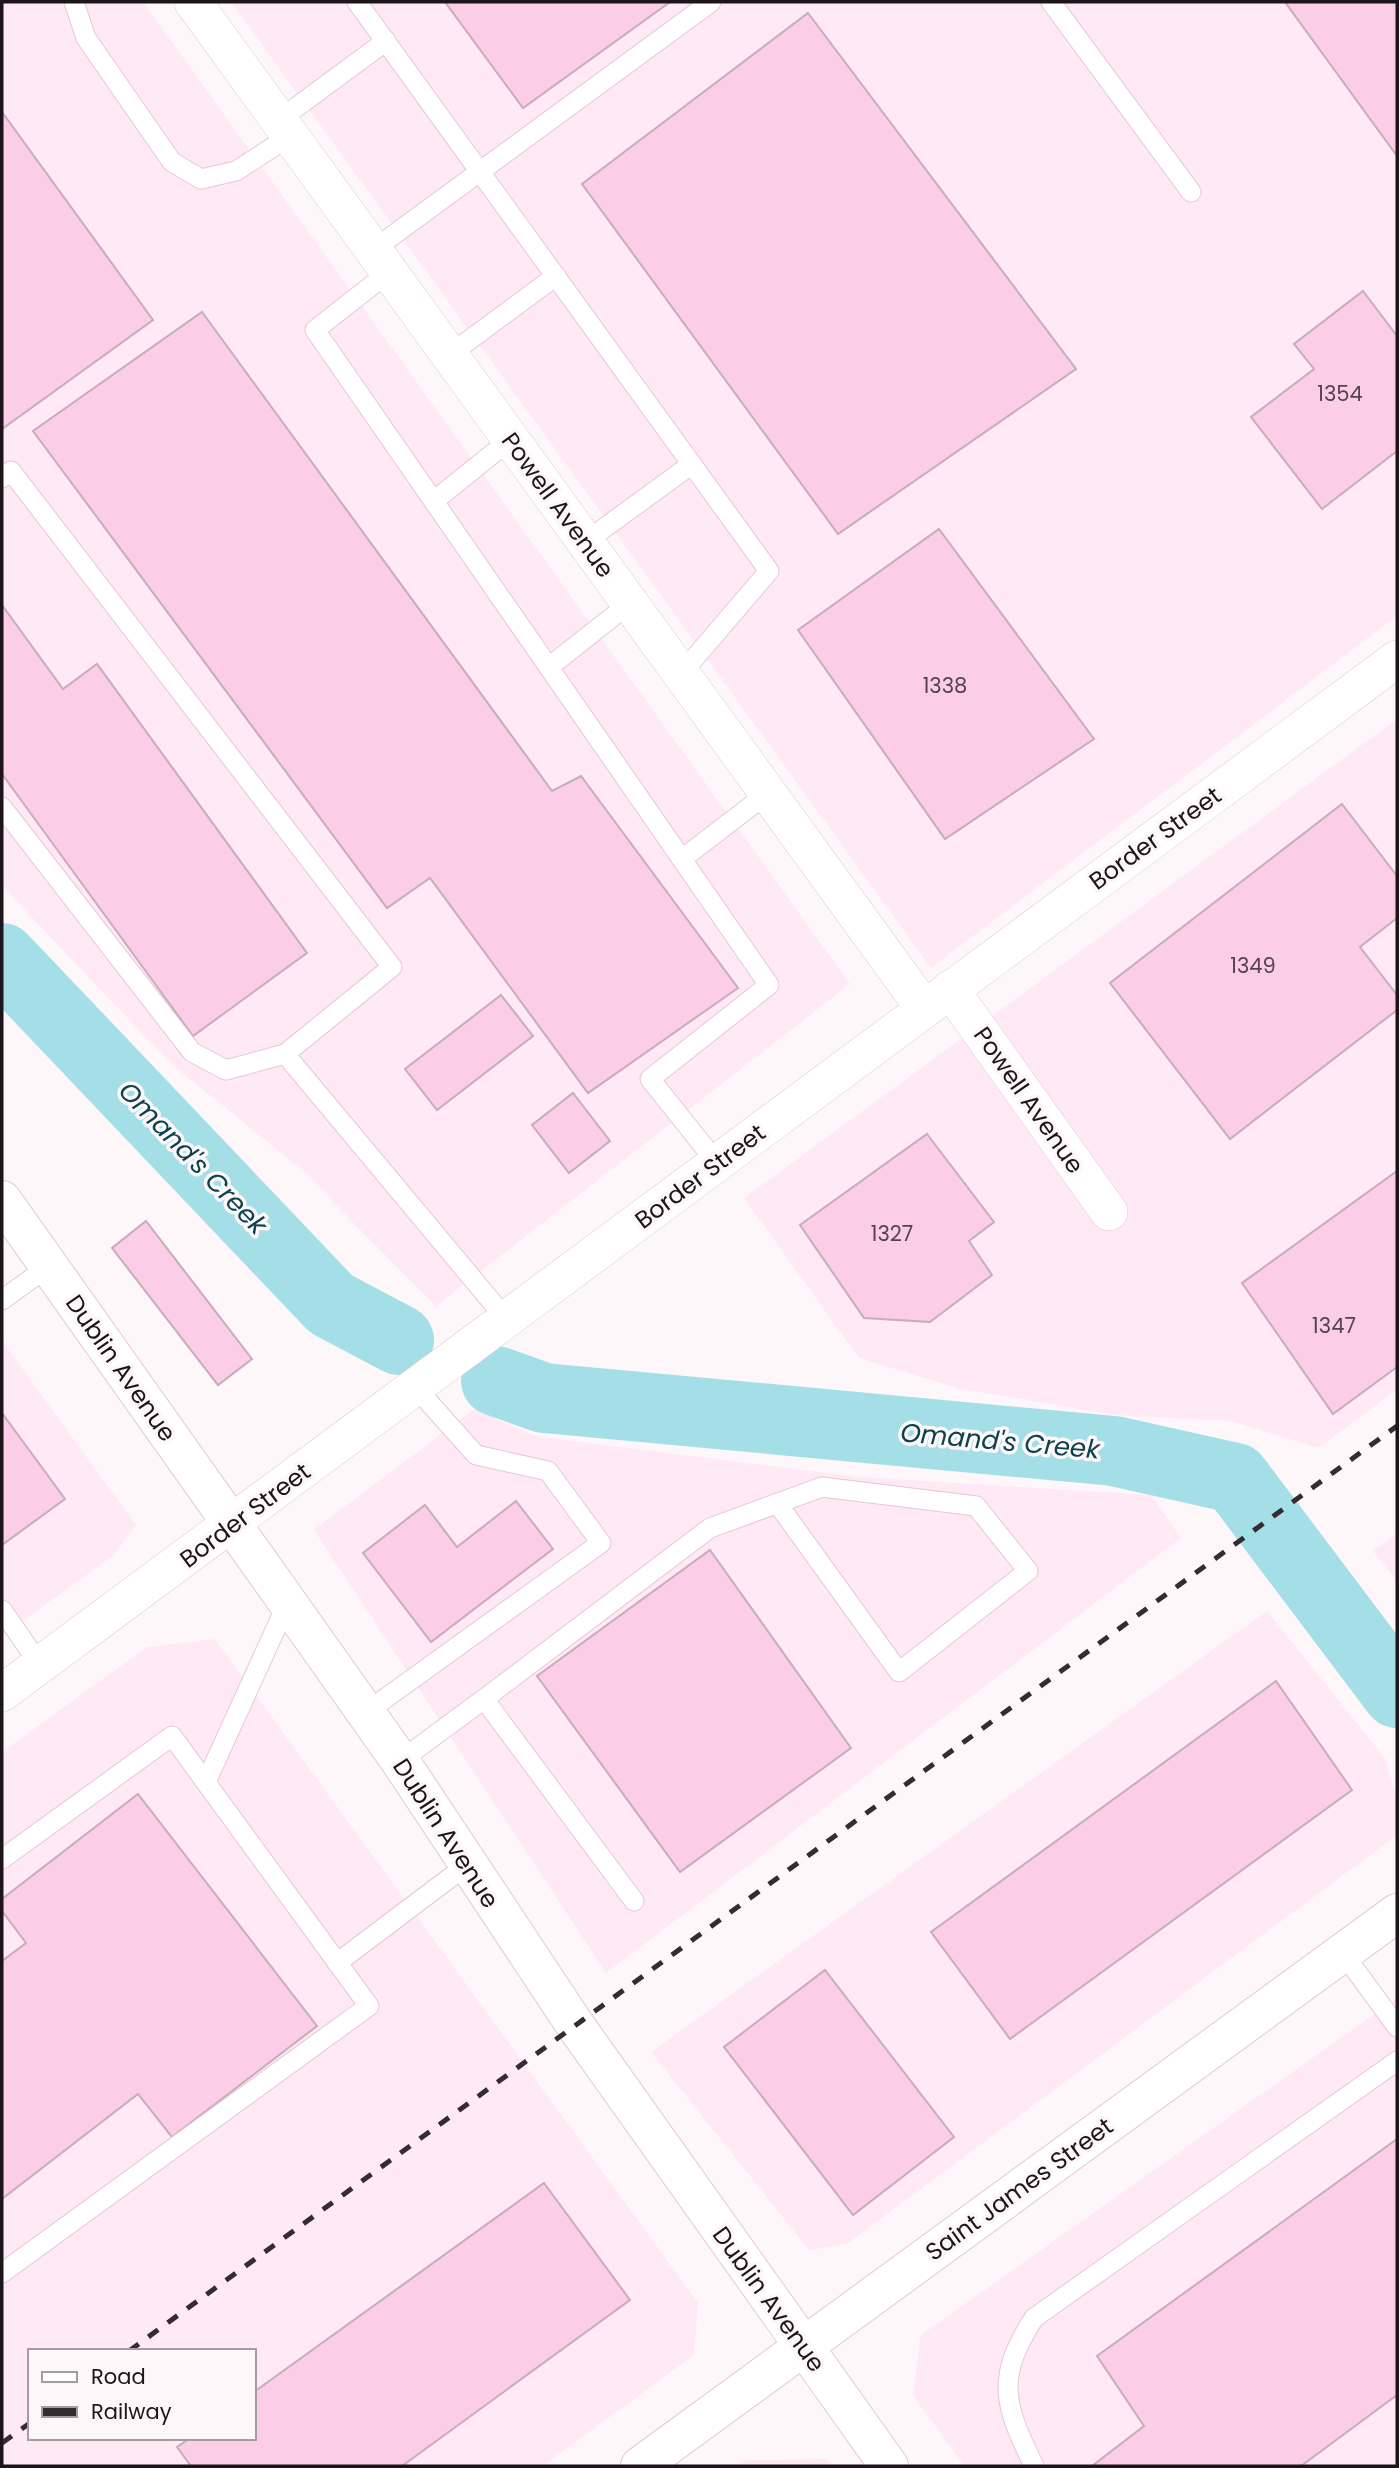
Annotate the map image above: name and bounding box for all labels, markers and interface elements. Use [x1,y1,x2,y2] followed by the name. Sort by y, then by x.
[1317,379,1363,408] house number: 1354
[494,426,622,584] street label: Powell Avenue
[923,671,967,700] house number: 1338
[1082,779,1228,897] street label: Border Street
[1230,951,1276,980] house number: 1349
[966,1020,1092,1180] street label: Powell Avenue
[111,1074,276,1244] water label: Omand's Creek
[628,1116,772,1236] street label: Border Street
[871,1219,913,1248] house number: 1327
[58,1288,184,1448] street label: Dublin Avenue
[1312,1311,1356,1340] house number: 1347
[899,1414,1103,1468] water label: Omand's Creek
[173,1455,317,1575] street label: Border Street
[385,1752,507,1914] street label: Dublin Avenue
[918,2110,1120,2268] street label: Saint James Street
[705,2220,833,2378] street label: Dublin Avenue
[28,2349,256,2440] legend
[91,2362,146,2391] text: Road
[91,2397,172,2426] text: Railway

